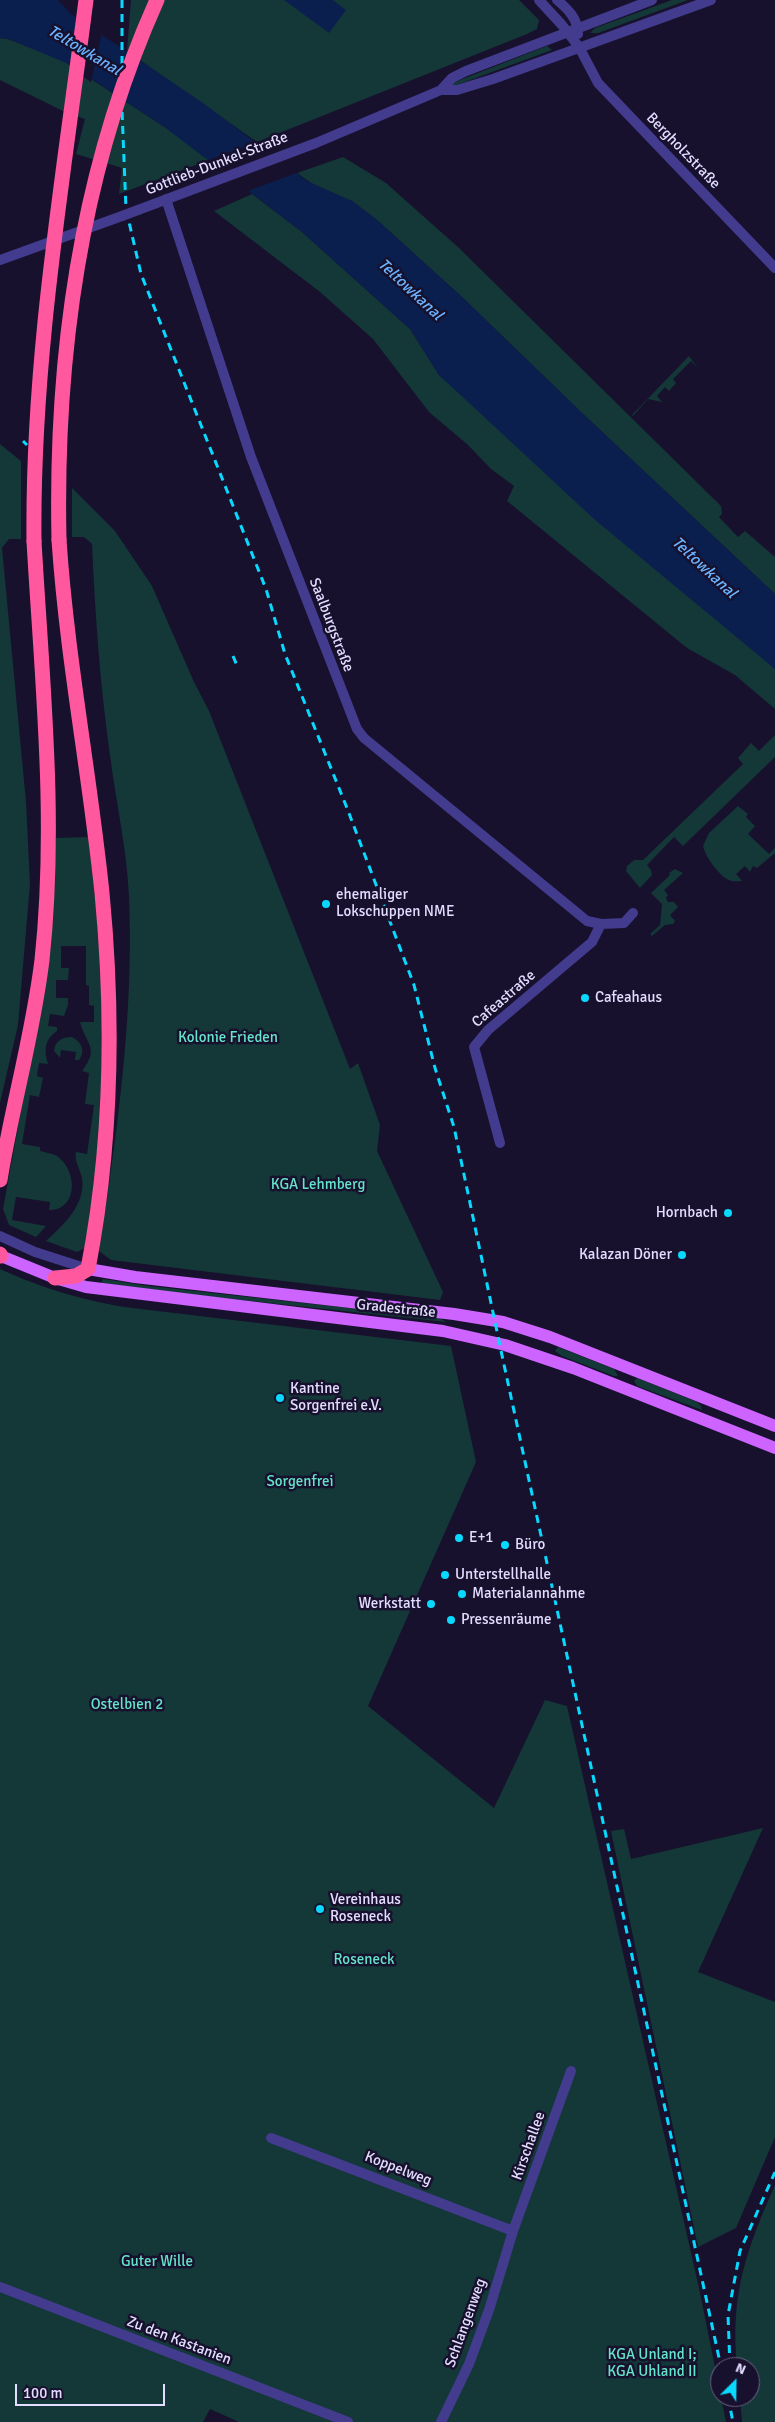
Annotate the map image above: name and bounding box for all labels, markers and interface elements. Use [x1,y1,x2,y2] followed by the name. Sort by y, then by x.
[44,22,124,80] water label: Teltowkanal
[642,109,724,193] street label: Bergholzstraße
[143,129,291,199] street label: Gottlieb-Dunkel-Straße
[374,255,446,325] water label: Teltowkanal
[668,533,740,603] water label: Teltowkanal
[305,576,357,674] street label: Saalburgstraße
[336,886,454,921] place label: ehemaliger Lokschuppen NME
[320,898,332,910] marker: ehemaliger Lokschuppen NME
[469,967,539,1031] street label: Cafeastraße
[595,989,662,1007] place label: Cafeahaus
[579,992,591,1004] marker: Cafeahaus
[178,1029,278,1047] park label: Kolonie Frieden
[271,1176,365,1194] park label: KGA Lehmberg
[656,1204,718,1222] place label: Hornbach
[722,1207,734,1219] marker: Hornbach
[579,1246,672,1264] place label: Kalazan Döner
[676,1249,688,1261] marker: Kalazan Döner
[355,1296,437,1322] street label: Gradestraße
[290,1380,382,1415] place label: Kantine Sorgenfrei e.V.
[274,1392,286,1404] marker: Kantine Sorgenfrei e.V.
[266,1473,334,1491] park label: Sorgenfrei
[469,1529,493,1547] place label: E+1
[453,1532,465,1544] marker: E+1
[515,1536,545,1554] place label: Büro
[499,1539,511,1551] marker: Büro
[455,1566,551,1584] place label: Unterstellhalle
[439,1569,451,1581] marker: Unterstellhalle
[472,1585,585,1603] place label: Materialannahme
[456,1588,468,1600] marker: Materialannahme
[359,1595,421,1613] place label: Werkstatt
[425,1598,437,1610] marker: Werkstatt
[461,1611,552,1629] place label: Pressenräume
[445,1614,457,1626] marker: Pressenräume
[91,1696,163,1714] park label: Ostelbien 2
[330,1891,401,1926] place label: Vereinhaus Roseneck
[314,1903,326,1915] marker: Vereinhaus Roseneck
[334,1951,394,1969] park label: Roseneck
[508,2109,550,2183] street label: Kirschallee
[362,2148,434,2190] street label: Koppelweg
[121,2253,193,2271] park label: Guter Wille
[442,2276,490,2370] street label: Schlangenweg
[124,2313,234,2369] street label: Zu den Kastanien
[607,2346,697,2381] park label: KGA Unland I; KGA Uhland II
[710,2357,760,2407] north arrow
[733,2359,748,2378] text: N
[18,2374,168,2406] scale bar
[23,2384,63,2402] text: 100 m

